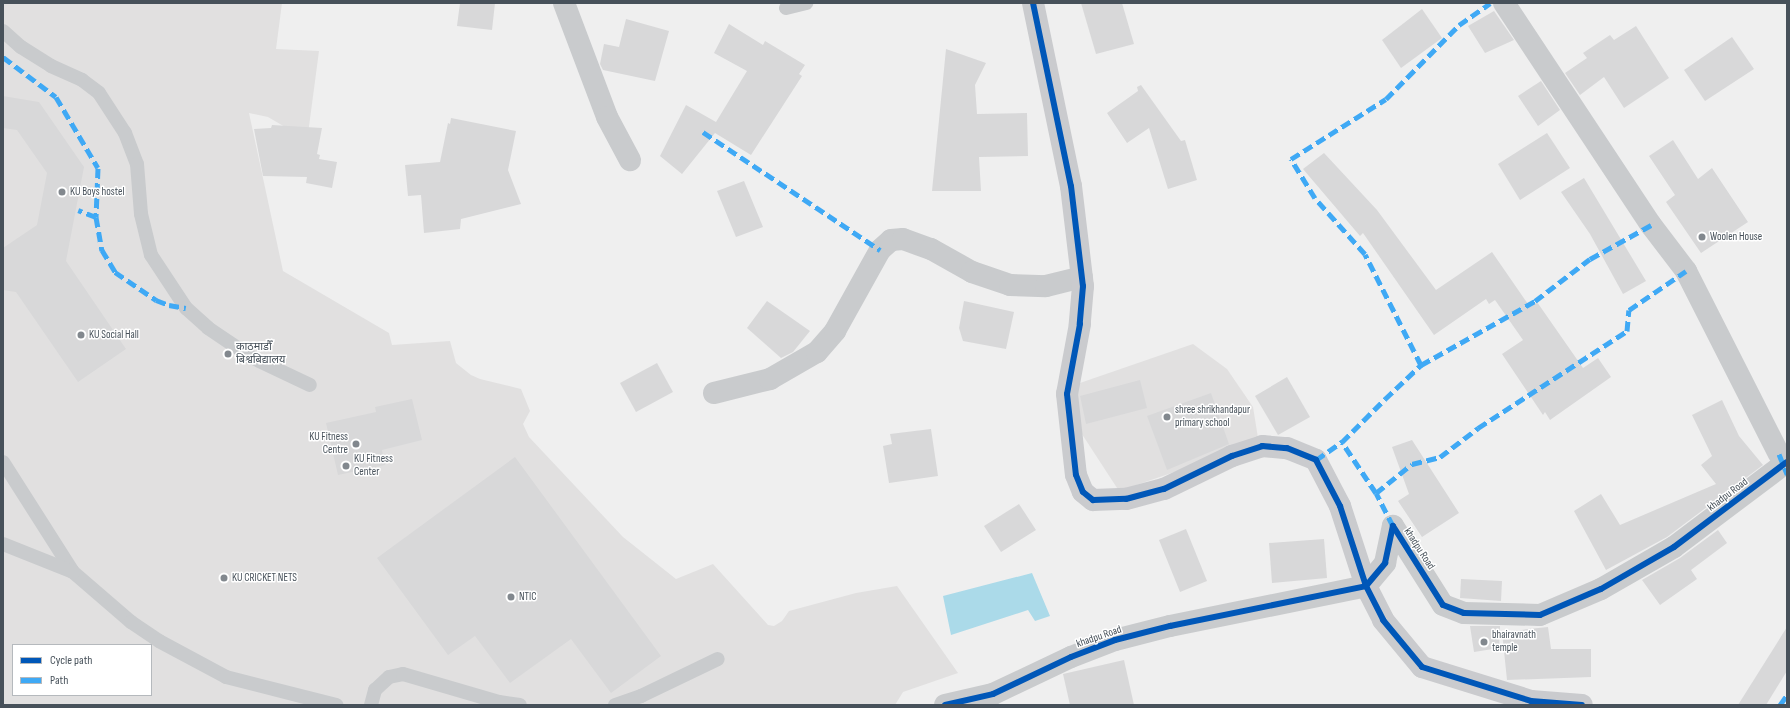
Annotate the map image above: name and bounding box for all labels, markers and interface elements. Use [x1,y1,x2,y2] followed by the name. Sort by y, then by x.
[70,185,124,199] place label: KU Boys hostel
[57,187,67,197] marker: KU Boys hostel
[1710,230,1762,244] place label: Woolen House
[1697,232,1707,242] marker: Woolen House
[89,328,139,342] place label: KU Social Hall
[76,330,86,340] marker: KU Social Hall
[236,341,285,367] place label: काठमाडौँ बिश्वबिद्यालय
[223,349,233,359] marker: काठमाडौँ बिश्वबिद्यालय
[1175,404,1250,430] place label: shree shrikhandapur primary school
[1162,412,1172,422] marker: shree shrikhandapur primary school
[309,431,348,457] place label: KU Fitness Centre
[351,439,361,449] marker: KU Fitness Centre
[354,453,393,479] place label: KU Fitness Center
[341,461,351,471] marker: KU Fitness Center
[1705,476,1751,514] street label: khadpu Road
[1401,526,1437,572] street label: khadpu Road
[232,571,297,585] place label: KU CRICKET NETS
[219,573,229,583] marker: KU CRICKET NETS
[519,590,537,604] place label: NTIC
[506,592,516,602] marker: NTIC
[1075,623,1123,651] street label: khadpu Road
[1492,629,1536,655] place label: bhairavnath temple
[1479,637,1489,647] marker: bhairavnath temple
[12,644,152,696] legend
[50,653,92,668] text: Cycle path
[50,673,68,688] text: Path

